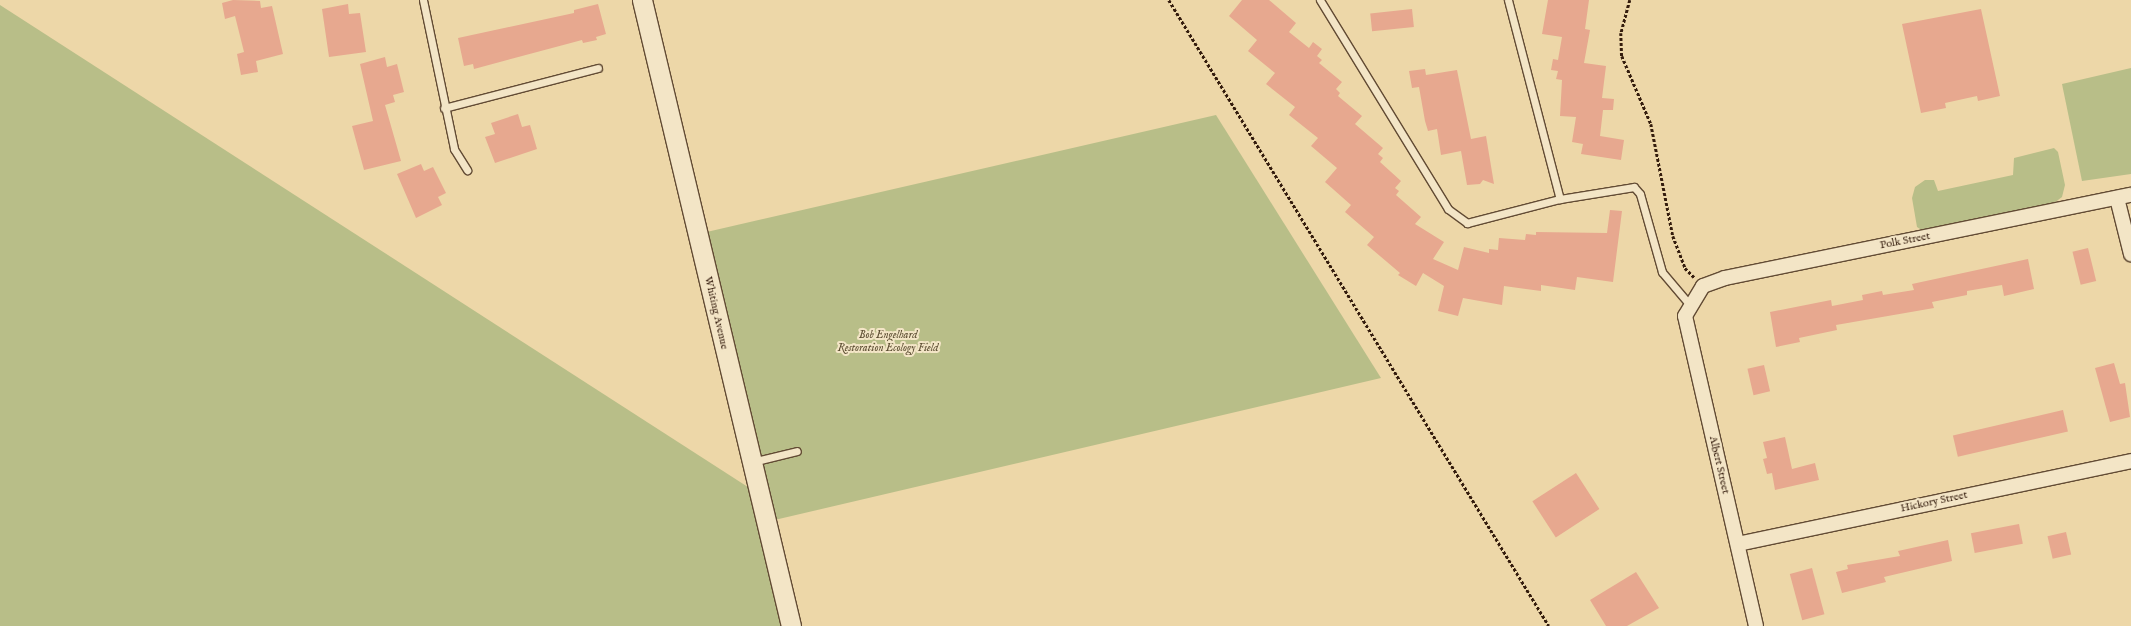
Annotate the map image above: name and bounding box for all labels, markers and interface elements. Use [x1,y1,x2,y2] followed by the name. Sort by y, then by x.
[1879,230,1931,252] street label: Polk Street
[701,275,731,351] street label: Whiting Avenue
[838,329,938,355] park label: Bob Engelhard Restoration Ecology Field
[1706,435,1732,495] street label: Albert Street
[1899,488,1969,516] street label: Hickory Street

